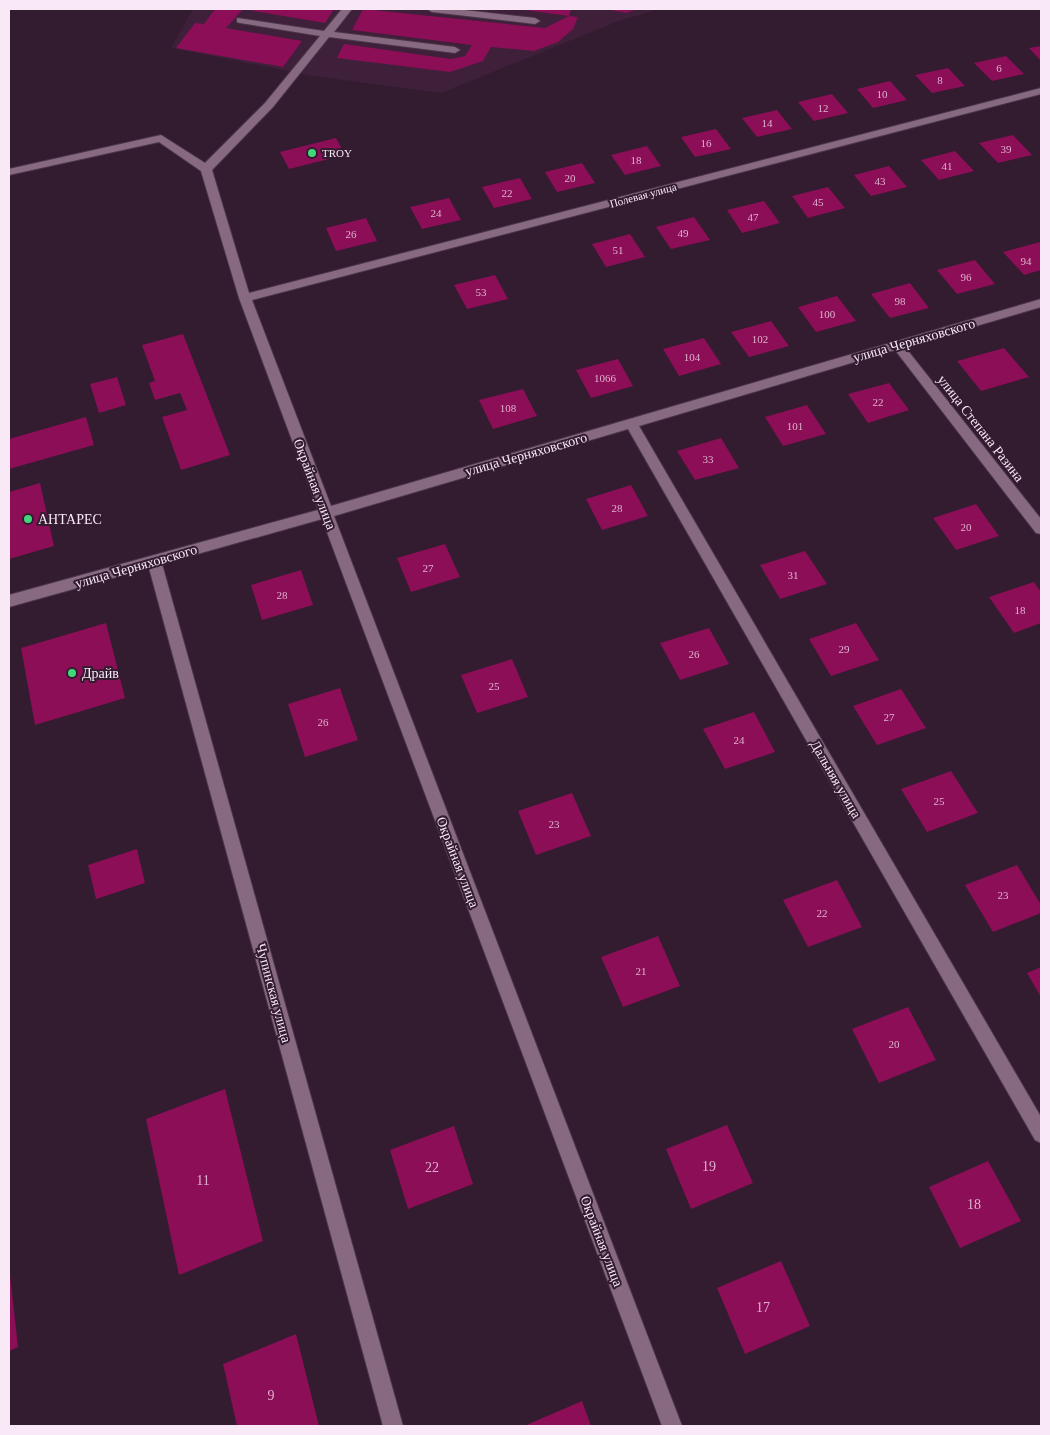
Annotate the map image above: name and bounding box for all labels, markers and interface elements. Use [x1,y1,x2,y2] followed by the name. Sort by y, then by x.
[996,62,1002,74] house number: 6
[937,74,943,86] house number: 8
[877,88,888,100] house number: 10
[818,102,829,114] house number: 12
[762,117,773,129] house number: 14
[701,137,712,149] house number: 16
[1001,143,1012,155] house number: 39
[306,147,318,159] marker: TROY
[322,147,352,159] place label: TROY
[631,154,642,166] house number: 18
[942,160,953,172] house number: 41
[565,172,576,184] house number: 20
[875,175,886,187] house number: 43
[608,180,678,210] street label: Полевая улица
[502,187,513,199] house number: 22
[813,196,824,208] house number: 45
[431,207,442,219] house number: 24
[748,211,759,223] house number: 47
[678,227,689,239] house number: 49
[346,228,357,240] house number: 26
[613,244,624,256] house number: 51
[1021,255,1032,267] house number: 94
[961,271,972,283] house number: 96
[476,286,487,298] house number: 53
[895,295,906,307] house number: 98
[819,308,836,320] house number: 100
[852,316,977,365] street label: улица Черняховского
[752,333,768,345] house number: 102
[684,351,701,363] house number: 104
[594,372,617,384] house number: 1066
[934,372,1027,485] street label: улица Степана Разина
[873,396,884,408] house number: 22
[500,402,517,414] house number: 108
[787,420,803,432] house number: 101
[464,430,589,479] street label: улица Черняховского
[290,437,339,532] street label: Окрайная улица
[703,453,714,465] house number: 33
[612,502,623,514] house number: 28
[38,512,102,527] place label: АНТАРЕС
[22,513,34,525] marker: АНТАРЕС
[961,521,972,533] house number: 20
[74,542,199,591] street label: улица Черняховского
[423,562,434,574] house number: 27
[788,569,799,581] house number: 31
[277,589,288,601] house number: 28
[1015,604,1026,616] house number: 18
[839,643,850,655] house number: 29
[689,648,700,660] house number: 26
[82,666,119,681] place label: Драйв
[66,667,78,679] marker: Драйв
[489,680,500,692] house number: 25
[884,711,895,723] house number: 27
[318,716,329,728] house number: 26
[734,734,745,746] house number: 24
[807,738,864,822] street label: Дальняя улица
[934,795,945,807] house number: 25
[433,815,482,910] street label: Окрайная улица
[549,818,560,830] house number: 23
[998,889,1009,901] house number: 23
[817,907,828,919] house number: 22
[253,942,294,1045] street label: Чупинская улица
[636,965,647,977] house number: 21
[889,1038,900,1050] house number: 20
[702,1159,716,1174] house number: 19
[425,1160,439,1175] house number: 22
[196,1173,210,1188] house number: 11
[577,1194,626,1289] street label: Окрайная улица
[967,1197,981,1212] house number: 18
[756,1300,770,1315] house number: 17
[268,1388,275,1403] house number: 9

